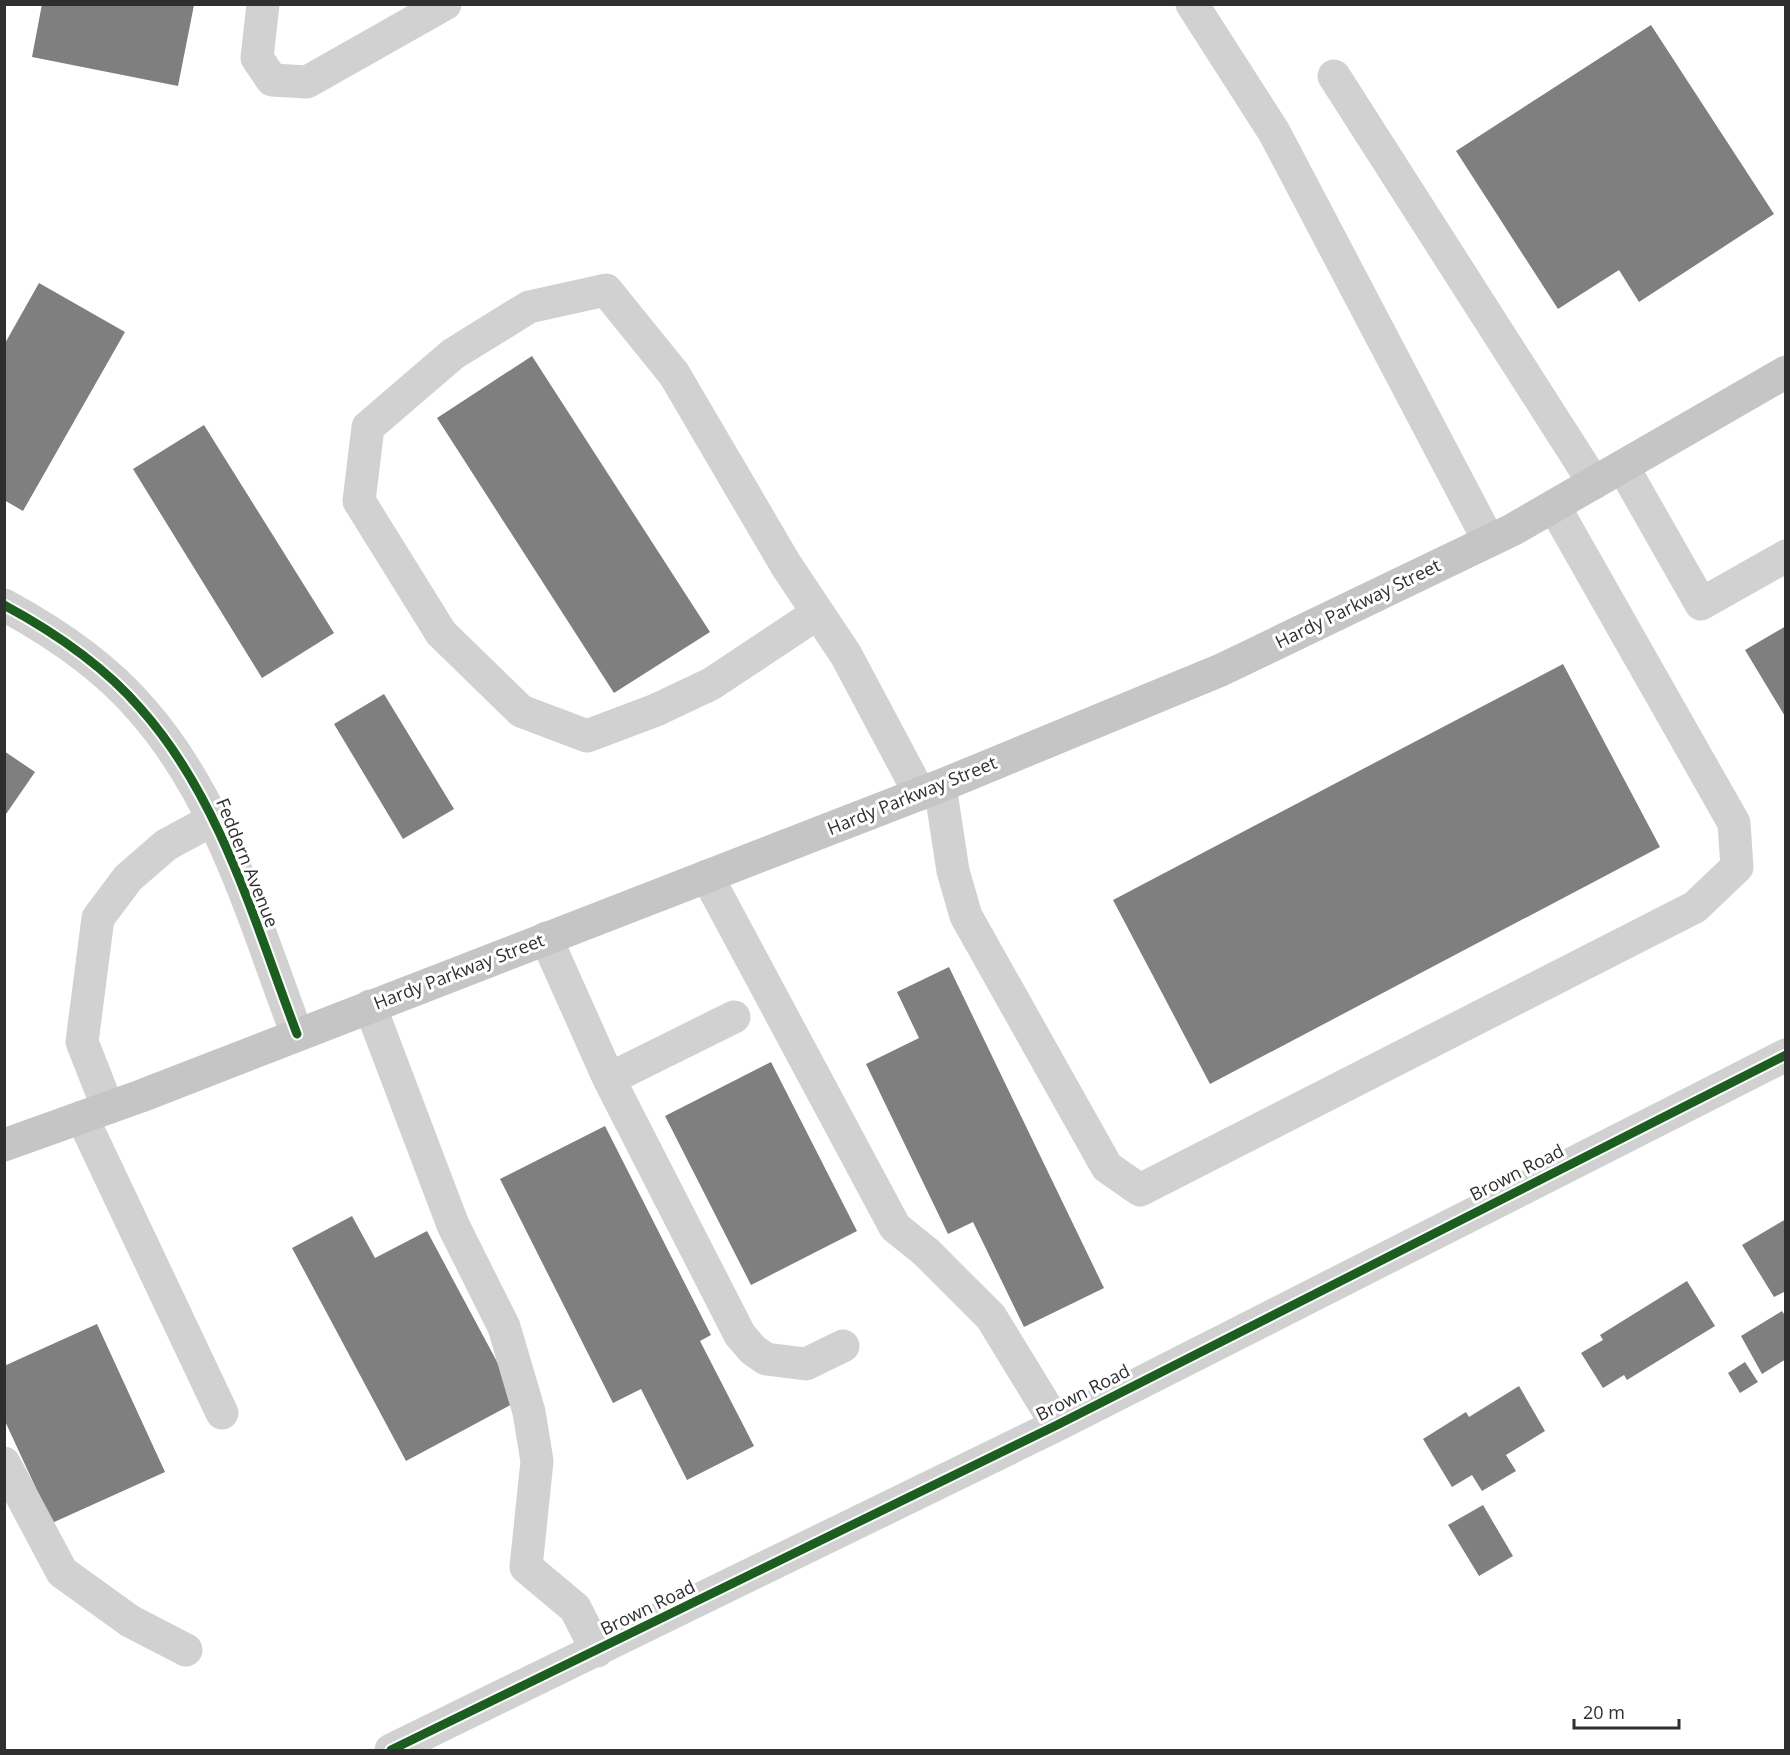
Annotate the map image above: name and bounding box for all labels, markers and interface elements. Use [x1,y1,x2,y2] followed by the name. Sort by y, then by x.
[1271,553,1444,654] street label: Hardy Parkway Street
[823,750,1000,840] street label: Hardy Parkway Street
[211,794,285,931] street label: Feddern Avenue
[370,927,547,1015] street label: Hardy Parkway Street
[1465,1138,1568,1206] street label: Brown Road
[1031,1358,1134,1426] street label: Brown Road
[596,1574,699,1640] street label: Brown Road
[1574,1692,1679,1730] scale bar
[1583,1700,1625,1724] text: 20 m

